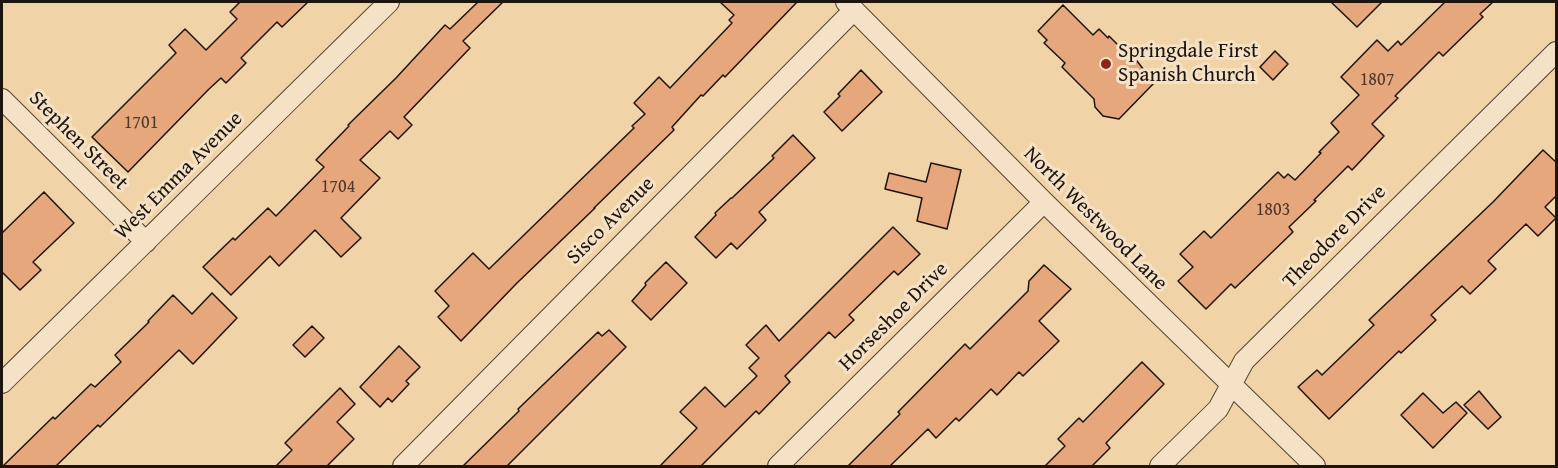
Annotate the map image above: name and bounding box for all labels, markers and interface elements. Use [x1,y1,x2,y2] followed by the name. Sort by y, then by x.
[1118,39,1258,89] place label: Springdale First Spanish Church
[1099,57,1113,71] marker: Springdale First Spanish Church
[1360,69,1394,91] house number: 1807
[23,86,133,196] street label: Stephen Street
[110,107,248,245] street label: West Emma Avenue
[124,112,158,134] house number: 1701
[1018,142,1172,296] street label: North Westwood Lane
[562,172,660,270] street label: Sisco Avenue
[321,176,355,198] house number: 1704
[1278,180,1392,294] street label: Theodore Drive
[1256,199,1290,221] house number: 1803
[834,257,954,377] street label: Horseshoe Drive

